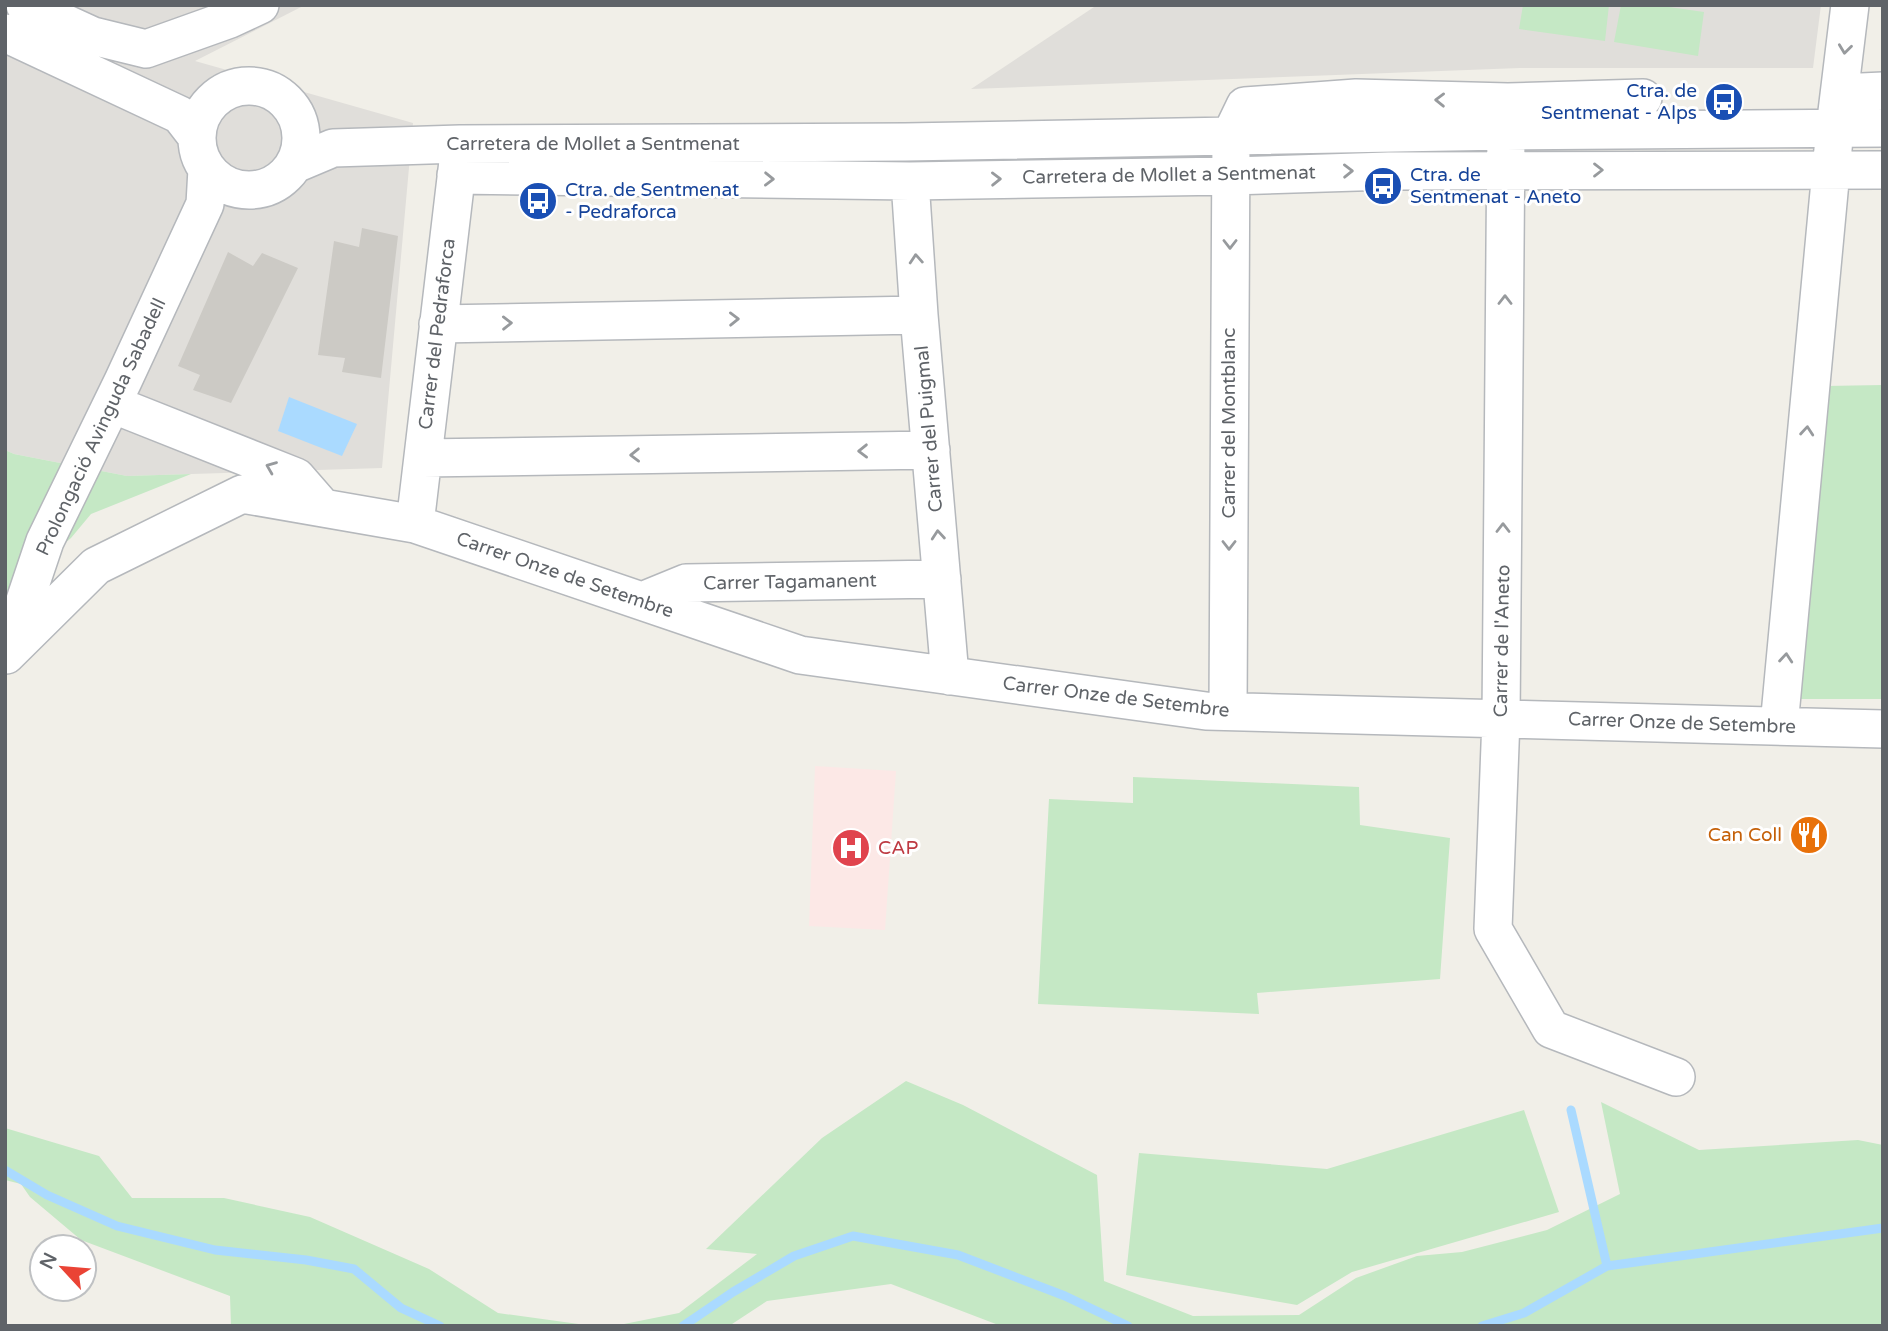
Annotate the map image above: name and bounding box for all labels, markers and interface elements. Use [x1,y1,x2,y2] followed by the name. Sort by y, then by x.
[1837,43,1852,55] one-way arrow
[1541,80,1697,124] place label: Ctra. de Sentmenat - Alps
[1703,81,1745,123] bus stop icon: Ctra. de Sentmenat - Alps
[1434,92,1445,107] one-way arrow
[446,133,740,155] street label: Carretera de Mollet a Sentmenat
[1022,161,1316,189] street label: Carretera de Mollet a Sentmenat
[1594,162,1604,178] one-way arrow
[1343,163,1354,179] one-way arrow
[1410,164,1581,208] place label: Ctra. de Sentmenat - Aneto
[1362,165,1404,207] bus stop icon: Ctra. de Sentmenat - Aneto
[764,171,775,187] one-way arrow
[992,171,1002,187] one-way arrow
[565,179,739,223] place label: Ctra. de Sentmenat - Pedraforca
[517,180,559,222] bus stop icon: Ctra. de Sentmenat - Pedraforca
[414,237,460,431] street label: Carrer del Pedraforca
[1222,239,1238,250] one-way arrow
[908,253,923,264] one-way arrow
[32,295,170,559] street label: Prolongació Avinguda Sabadell
[1497,295,1513,305] one-way arrow
[729,311,740,326] one-way arrow
[502,315,512,331] one-way arrow
[1218,328,1240,518] street label: Carrer del Montblanc
[911,345,947,513] street label: Carrer del Puigmal
[1799,426,1814,437] one-way arrow
[857,443,867,459] one-way arrow
[629,447,640,463] one-way arrow
[265,461,277,475] one-way arrow
[1495,522,1511,533] one-way arrow
[453,527,677,623] street label: Carrer Onze de Setembre
[931,529,946,540] one-way arrow
[1221,540,1237,551] one-way arrow
[1490,564,1514,718] street label: Carrer de l'Aneto
[703,569,877,595] street label: Carrer Tagamanent
[1778,652,1793,663] one-way arrow
[1001,672,1231,722] street label: Carrer Onze de Setembre
[1568,708,1796,738] street label: Carrer Onze de Setembre
[1788,814,1830,856] restaurant icon: Can Coll
[1708,824,1782,846] place label: Can Coll
[830,827,872,869] hospital icon: CAP
[878,837,918,859] place label: CAP
[28,1233,98,1303] north arrow
[35,1249,62,1273] text: N

